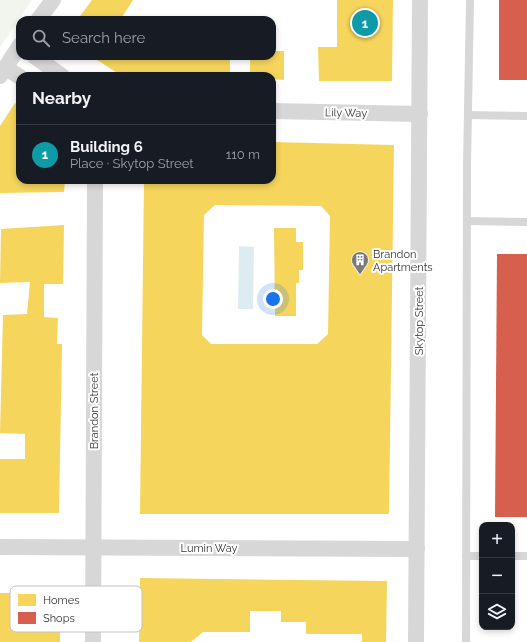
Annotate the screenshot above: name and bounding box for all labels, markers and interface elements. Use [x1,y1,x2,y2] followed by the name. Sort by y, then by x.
[352,8,378,38] pin: 1
[16,16,276,60] search box
[30,27,52,49] icon: search
[62,29,145,47] text: Search here
[32,88,91,108] text: Nearby
[325,106,367,120] street label: Lily Way
[70,138,143,156] text: Building 6
[42,147,48,162] text: 1
[226,147,260,162] text: 110 m
[70,156,194,171] text: Place · Skytop Street
[373,248,433,274] place label: Brandon Apartments
[350,250,370,275] building icon: Brandon Apartments
[413,286,426,355] street label: Skytop Street
[263,289,283,309] your location
[88,372,101,449] street label: Brandon Street
[479,522,515,630] map controls
[479,522,515,558] button: +
[181,542,238,555] street label: Lumin Way
[479,558,515,594] button: −
[10,586,142,632] legend
[43,594,79,607] text: Homes
[479,594,515,630] button: layers
[43,612,75,625] text: Shops

